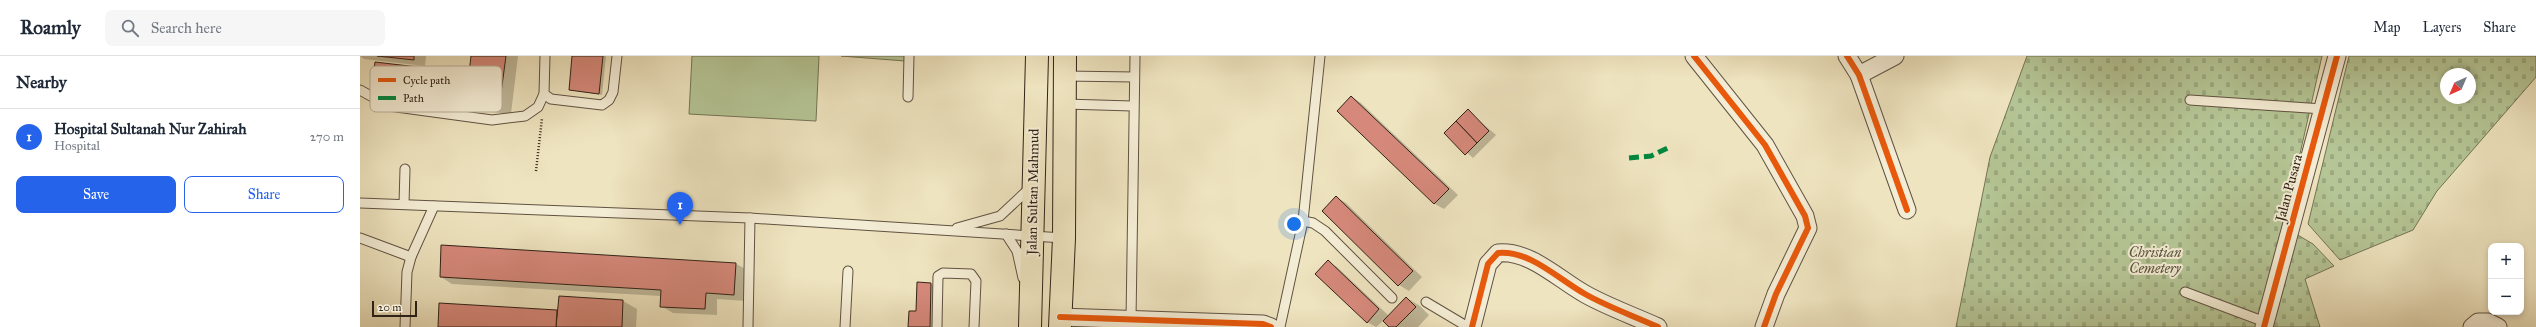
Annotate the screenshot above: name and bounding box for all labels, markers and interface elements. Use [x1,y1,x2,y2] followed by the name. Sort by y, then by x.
[105,10,385,46] search box
[20,16,81,39] text: Roamly
[119,17,141,39] icon: search
[151,19,222,37] text: Search here
[2373,19,2401,36] text: Map
[2423,19,2461,36] text: Layers
[2483,19,2516,36] text: Share
[370,66,502,112] legend
[2440,68,2476,104] north arrow
[16,72,67,93] text: Nearby
[403,74,450,87] text: Cycle path
[403,92,424,105] text: Path
[54,120,246,138] text: Hospital Sultanah Nur Zahirah
[26,129,32,145] text: 1
[310,129,344,145] text: 270 m
[1023,129,1044,257] street label: Jalan Sultan Mahmud
[54,138,100,154] text: Hospital
[2271,152,2307,226] street label: Jalan Pusara
[16,176,176,213] button: Save
[184,176,344,213] button: Share
[667,192,693,225] pin: 1
[1284,214,1304,234] your location
[2488,243,2524,315] map controls
[2488,243,2524,279] button: +
[2129,244,2182,277] park label: Christian Cemetery
[2488,279,2524,315] button: −
[372,299,417,318] scale bar
[378,301,401,314] text: 20 m

